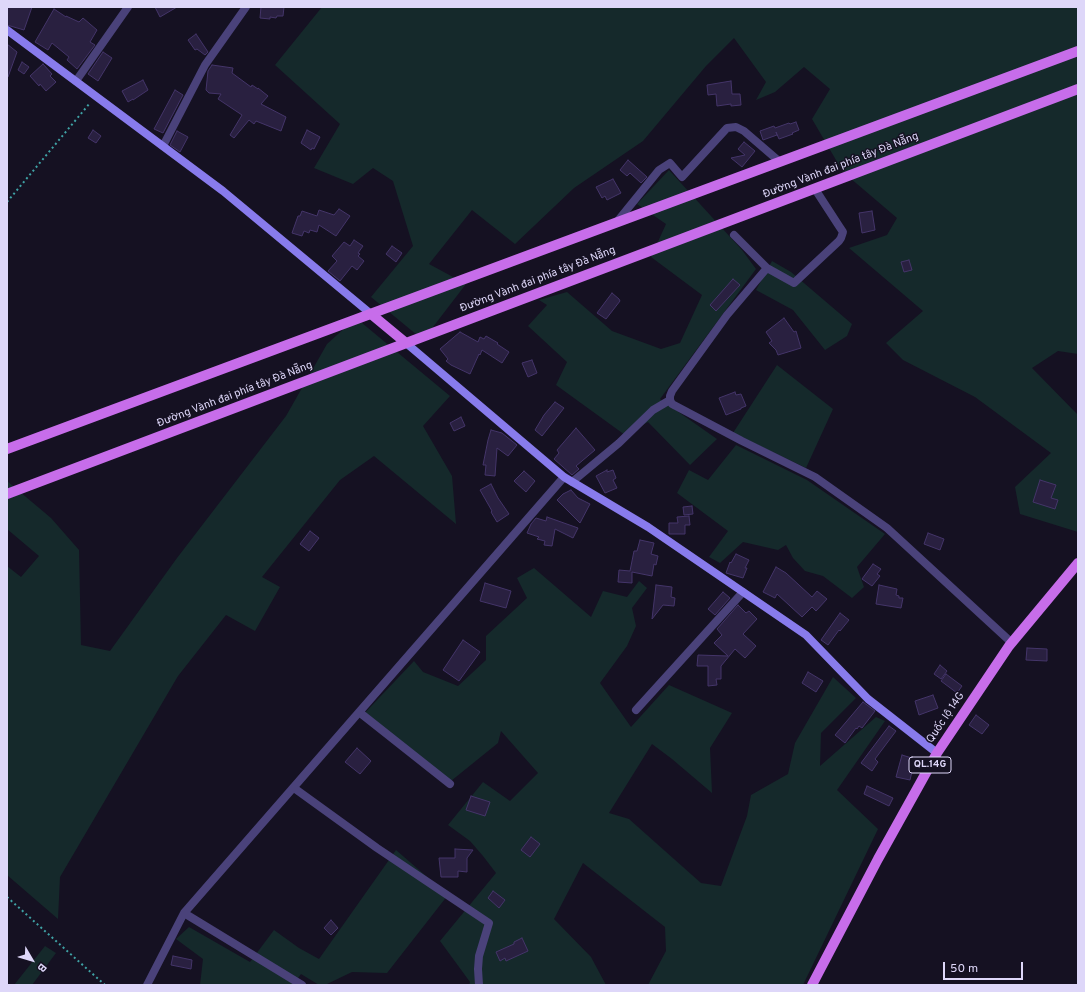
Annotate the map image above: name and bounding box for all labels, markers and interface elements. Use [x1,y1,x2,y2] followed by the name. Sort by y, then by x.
[761,130,921,202] street label: Đường Vành đai phía tây Đà Nẵng
[458,244,618,316] street label: Đường Vành đai phía tây Đà Nẵng
[155,359,315,431] street label: Đường Vành đai phía tây Đà Nẵng
[924,690,968,746] street label: Quốc lộ 14G
[909,757,951,773] road number: QL.14G
[12,940,52,980] north arrow
[945,954,1025,980] scale bar
[34,960,49,975] text: B
[950,961,978,977] text: 50 m

